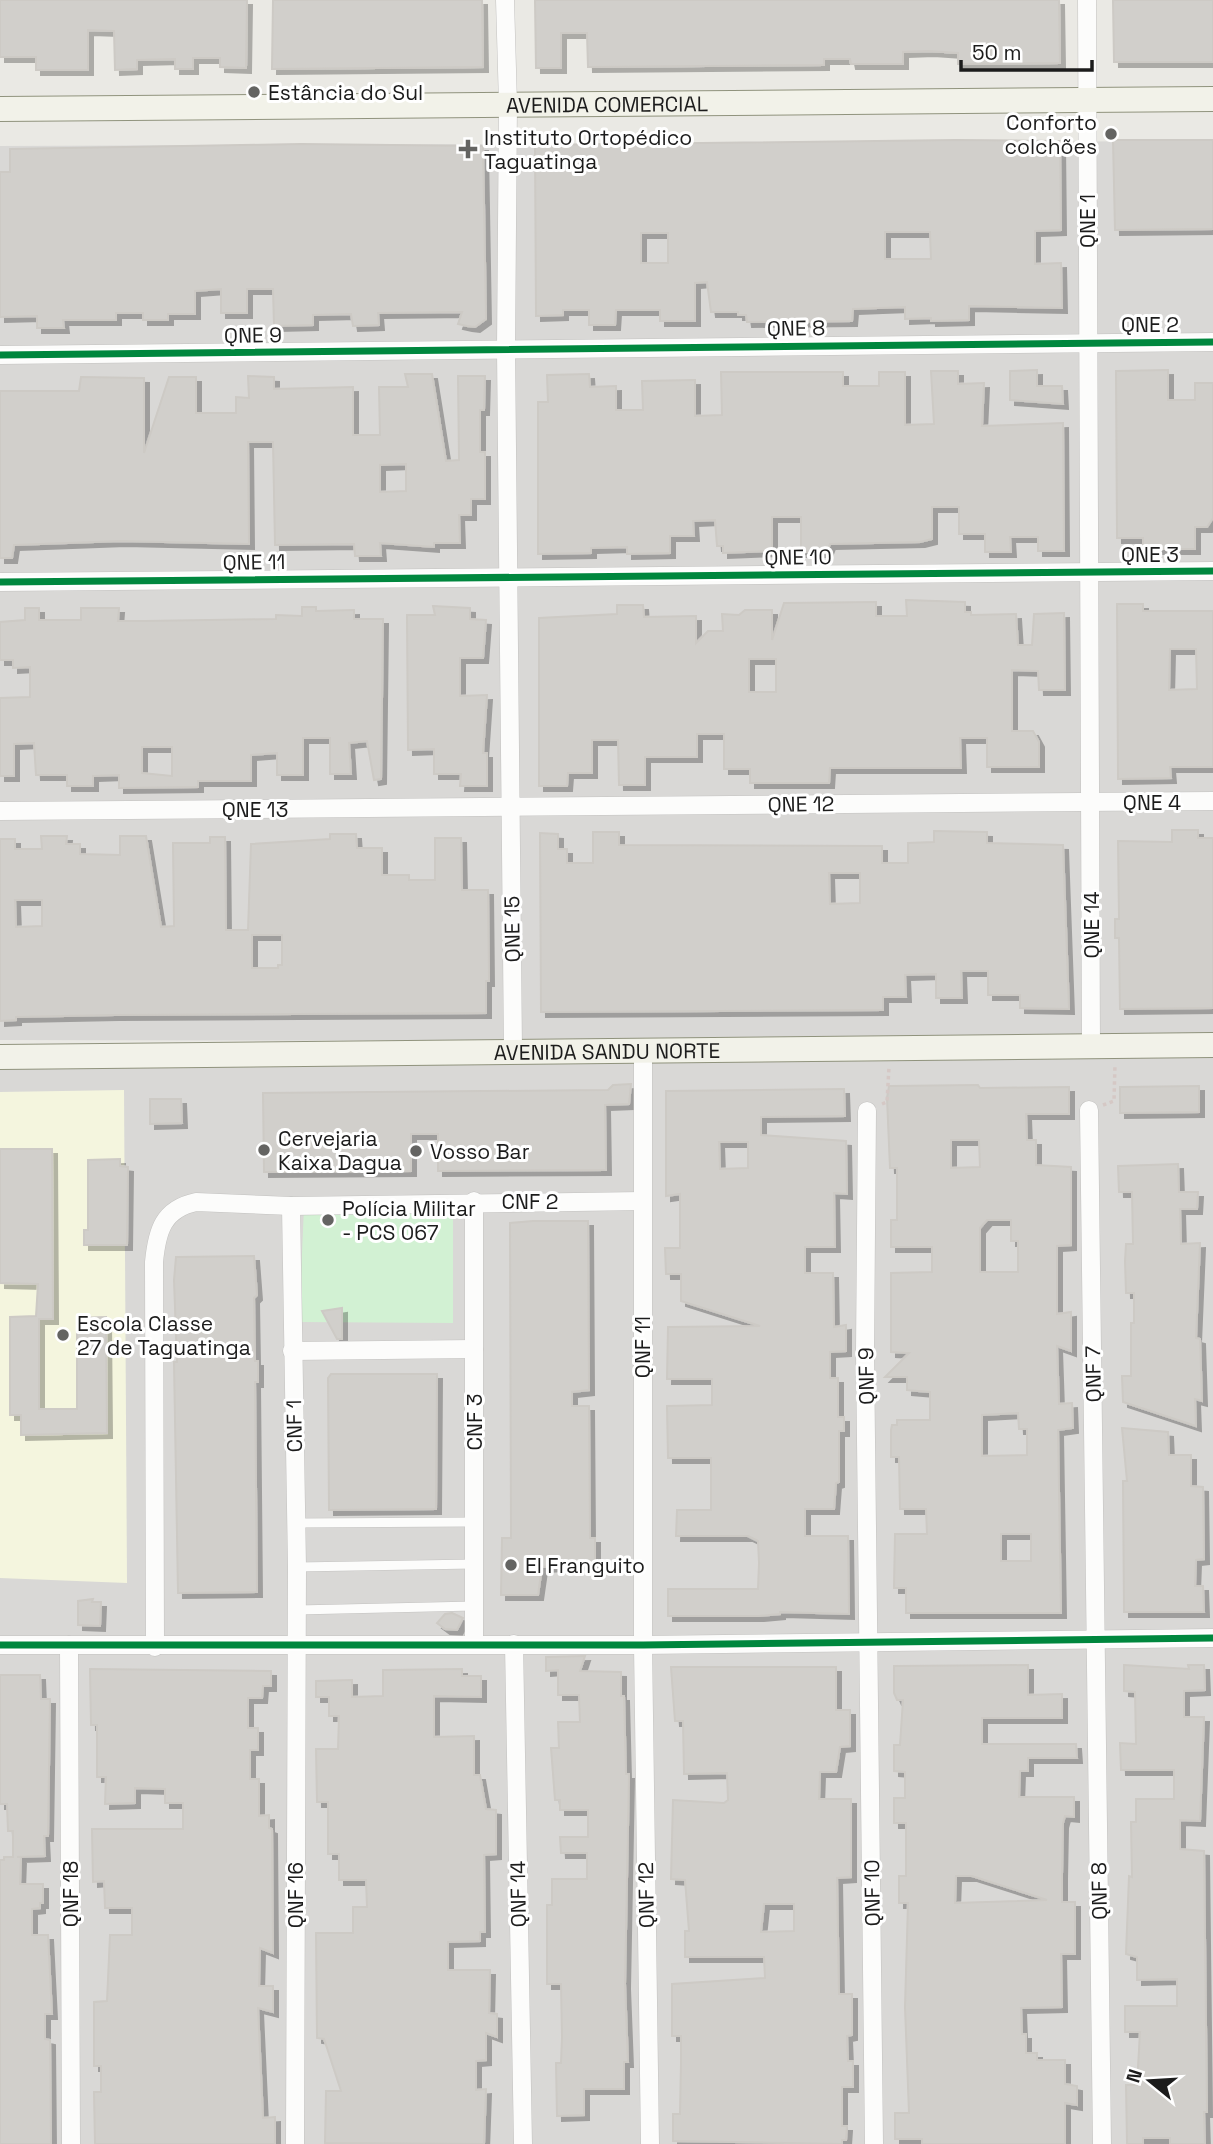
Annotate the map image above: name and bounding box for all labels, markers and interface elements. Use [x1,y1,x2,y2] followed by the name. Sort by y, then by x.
[961,28,1092,72] scale bar
[972,39,1022,66] text: 50 m
[268,79,423,106] place label: Estância do Sul
[246,84,262,100] marker: Estância do Sul
[506,90,708,118] street label: AVENIDA COMERCIAL
[1004,109,1097,160] place label: Conforto colchões
[484,124,692,175] place label: Instituto Ortopédico Taguatinga
[1103,126,1119,142] marker: Conforto colchões
[458,139,478,159] marker: Instituto Ortopédico Taguatinga
[1074,194,1101,248] street label: QNE 1
[1121,311,1179,338] street label: QNE 2
[767,314,825,342] street label: QNE 8
[224,321,282,349] street label: QNE 9
[1121,541,1179,568] street label: QNE 3
[764,543,832,571] street label: QNE 10
[222,548,286,576] street label: QNE 11
[1123,789,1181,816] street label: QNE 4
[767,790,835,818] street label: QNE 12
[222,796,288,823] street label: QNE 13
[1078,891,1105,959] street label: QNE 14
[498,895,526,963] street label: QNE 15
[493,1036,720,1066] street label: AVENIDA SANDU NORTE
[278,1125,402,1176] place label: Cervejaria Kaixa Dagua
[430,1138,530,1165] place label: Vosso Bar
[256,1142,272,1158] marker: Cervejaria Kaixa Dagua
[408,1143,424,1159] marker: Vosso Bar
[502,1188,558,1215] street label: CNF 2
[342,1195,476,1246] place label: Polícia Militar - PCS 067
[320,1212,336,1228] marker: Polícia Militar - PCS 067
[77,1310,251,1361] place label: Escola Classe 27 de Taguatinga
[629,1316,656,1378] street label: QNF 11
[55,1327,71,1343] marker: Escola Classe 27 de Taguatinga
[1079,1345,1107,1403] street label: QNF 7
[852,1347,880,1405] street label: QNF 9
[461,1394,488,1450] street label: CNF 3
[280,1399,308,1453] street label: CNF 1
[525,1552,645,1579] place label: El Franguito
[503,1557,519,1573] marker: El Franguito
[858,1859,886,1927] street label: QNF 10
[504,1860,532,1928] street label: QNF 14
[57,1861,84,1927] street label: QNF 18
[282,1862,309,1928] street label: QNF 16
[632,1862,660,1928] street label: QNF 12
[1085,1862,1113,1920] street label: QNF 8
[1115,2046,1185,2116] north arrow
[1120,2066,1148,2086] text: N

